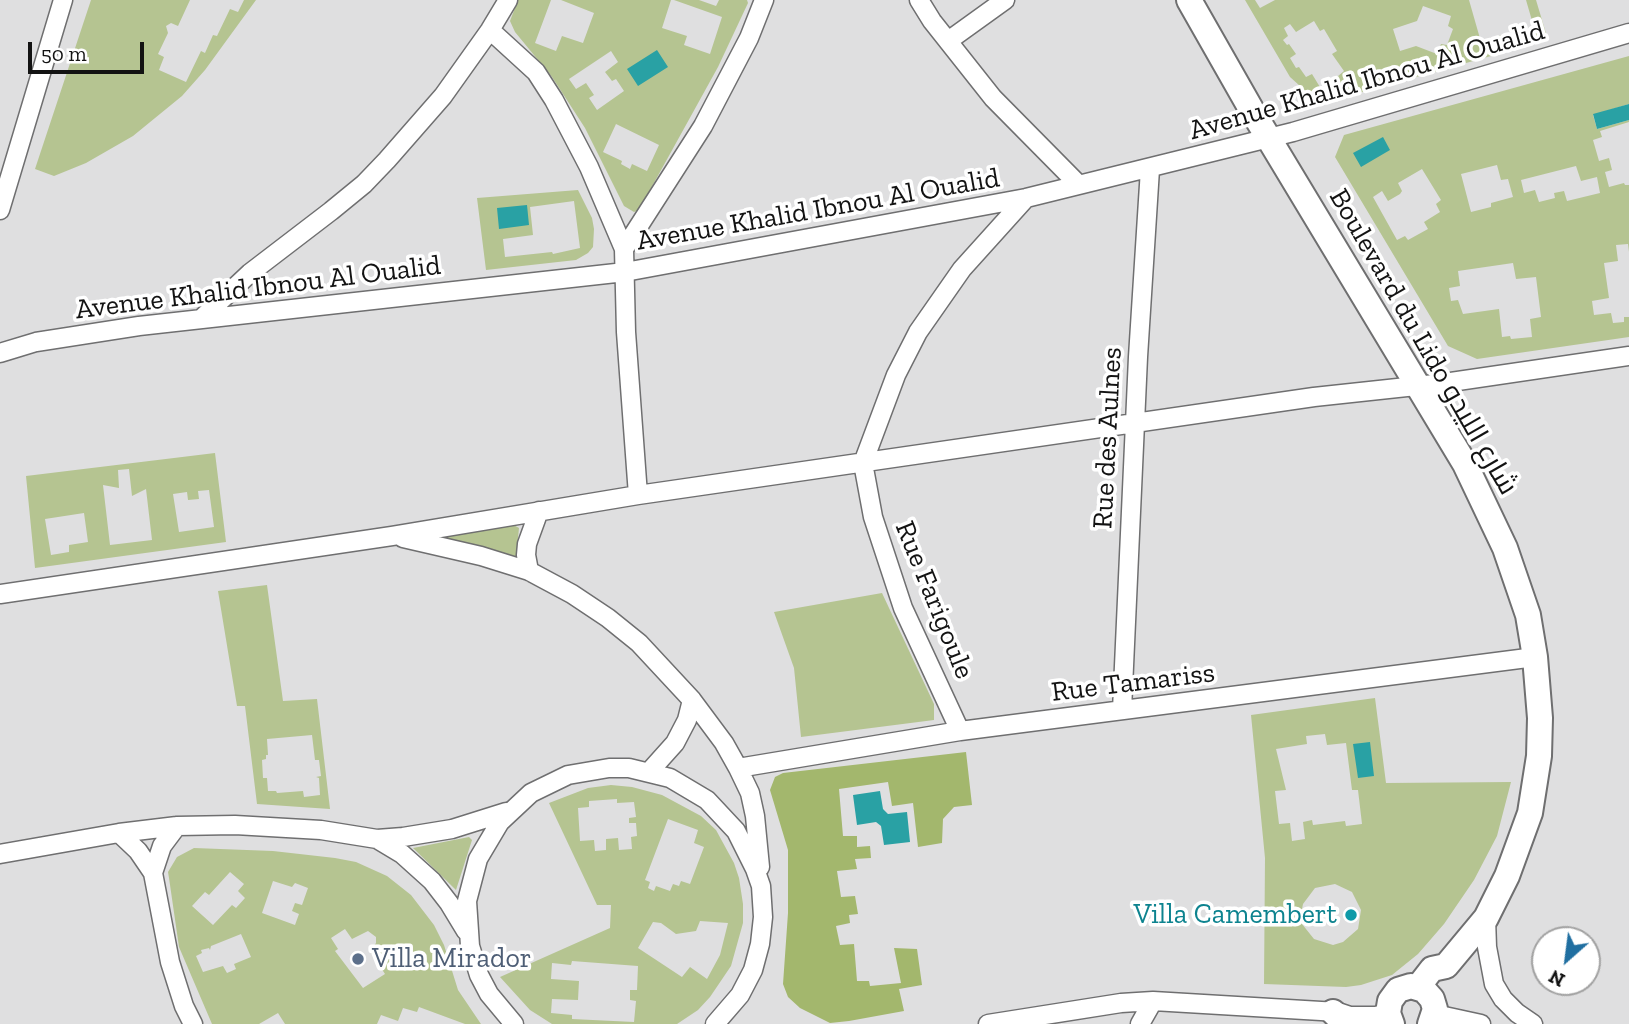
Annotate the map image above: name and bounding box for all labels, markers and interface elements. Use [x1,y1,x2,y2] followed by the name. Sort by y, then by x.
[1186,14,1548,148] street label: Avenue Khalid Ibnou Al Oualid
[32,28,147,72] scale bar
[41,41,87,66] text: 50 m
[634,162,1002,258] street label: Avenue Khalid Ibnou Al Oualid
[1321,183,1525,501] street label: Boulevard du Lido شارع الليدو
[73,249,443,327] street label: Avenue Khalid Ibnou Al Oualid
[1086,346,1130,530] street label: Rue des Aulnes
[887,516,981,684] street label: Rue Farigoule
[1049,656,1217,710] street label: Rue Tamariss
[1133,898,1337,932] place label: Villa Camembert
[1343,907,1359,923] marker: Villa Camembert
[1531,926,1601,996] north arrow
[372,942,532,976] place label: Villa Mirador
[350,951,366,967] marker: Villa Mirador
[1545,965,1569,992] text: N

